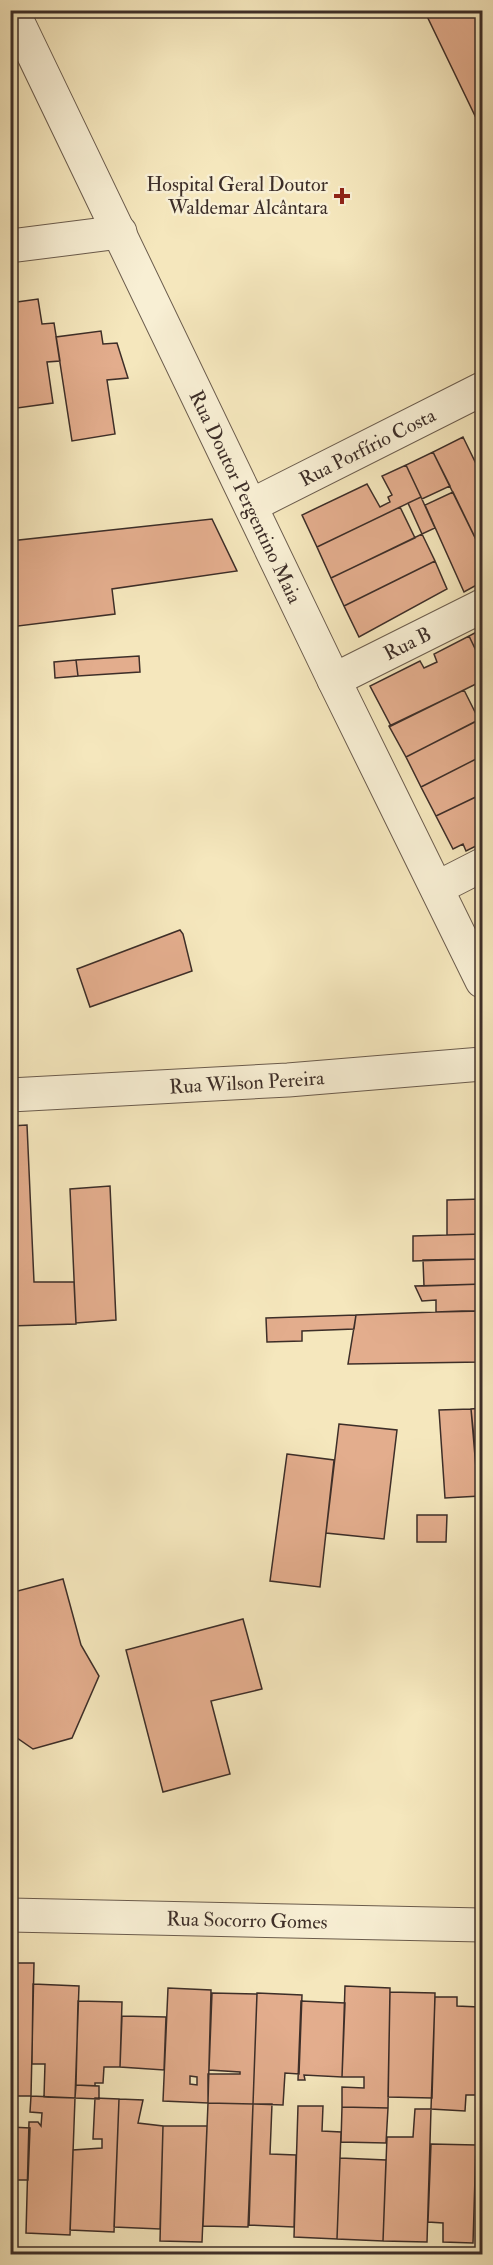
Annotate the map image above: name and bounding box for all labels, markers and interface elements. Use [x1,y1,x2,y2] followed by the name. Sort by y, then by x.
[146,172,329,220] place label: Hospital Geral Doutor Waldemar Alcântara
[333,187,351,205] marker: Hospital Geral Doutor Waldemar Alcântara
[184,386,308,608] street label: Rua Doutor Pergentino Maia
[295,402,440,492] street label: Rua Porfírio Costa
[379,621,435,666] street label: Rua B
[169,1065,326,1099] street label: Rua Wilson Pereira
[166,1906,328,1934] street label: Rua Socorro Gomes

